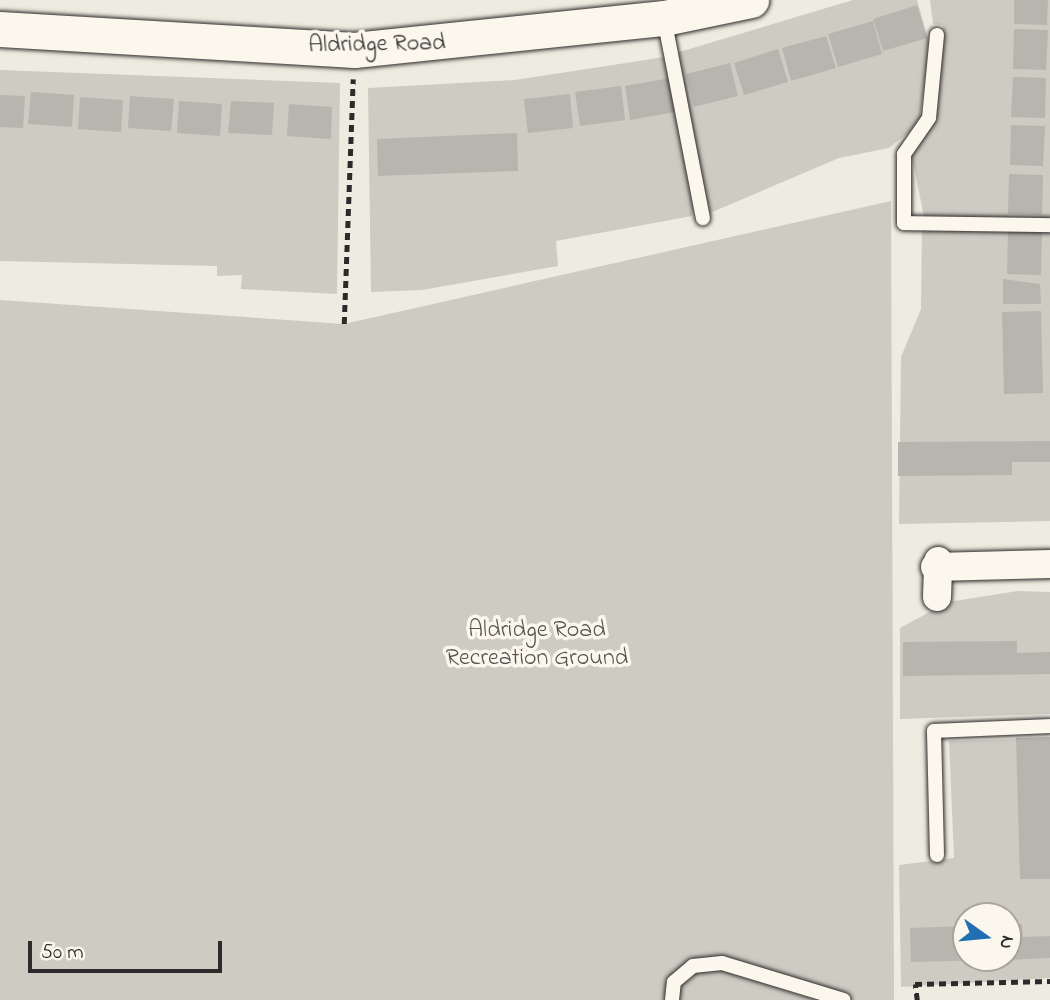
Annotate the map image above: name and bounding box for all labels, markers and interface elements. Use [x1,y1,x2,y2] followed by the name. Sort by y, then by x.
[308,29,446,61] street label: Aldridge Road
[446,617,628,673] park label: Aldridge Road Recreation Ground
[952,902,1022,972] north arrow
[32,926,226,970] scale bar
[991,932,1021,952] text: N
[41,938,84,968] text: 50 m

